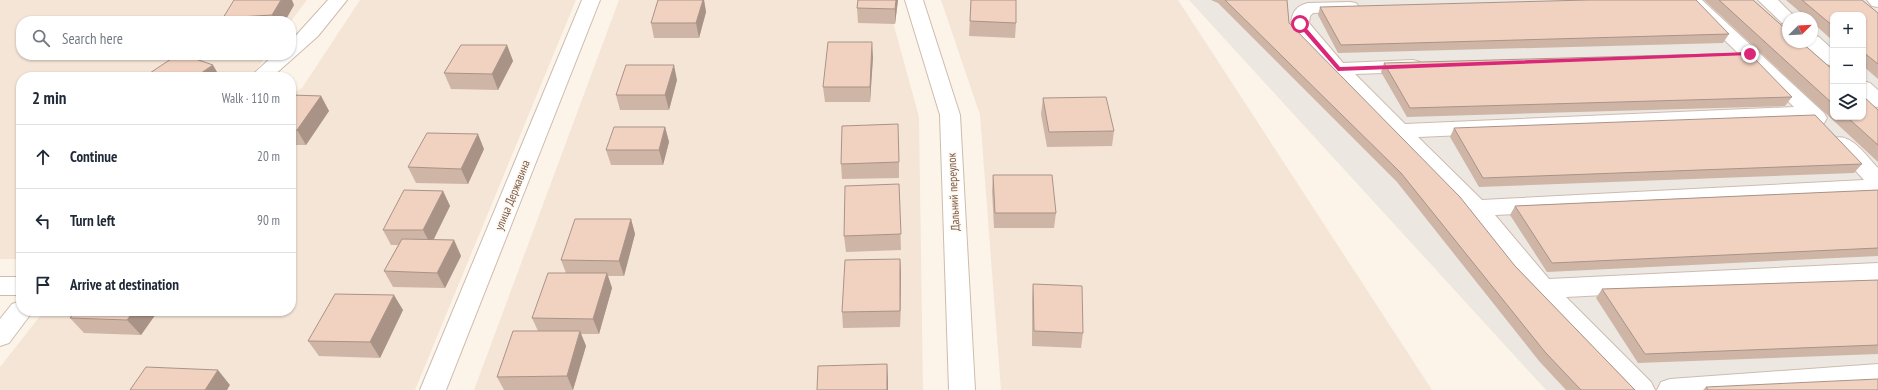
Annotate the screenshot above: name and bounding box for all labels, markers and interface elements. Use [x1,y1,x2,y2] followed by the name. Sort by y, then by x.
[1782,12,1818,48] north arrow
[1830,12,1866,120] map controls
[1830,12,1866,48] button: +
[1291,15,1309,33] route start
[16,16,296,60] search box
[30,27,52,49] icon: search
[62,29,123,48] text: Search here
[1741,45,1759,63] route end
[1830,48,1866,84] button: −
[1830,84,1866,120] button: layers
[32,87,66,109] text: 2 min
[222,90,280,107] text: Walk · 110 m
[32,146,54,168] icon: ahead
[70,147,117,166] text: Continue
[257,148,280,165] text: 20 m
[943,152,963,231] street label: Дальний переулок
[491,157,533,232] street label: улица Державина
[32,210,54,232] icon: left
[70,211,115,230] text: Turn left
[257,212,280,229] text: 90 m
[32,274,54,296] icon: arrive
[70,275,179,294] text: Arrive at destination

